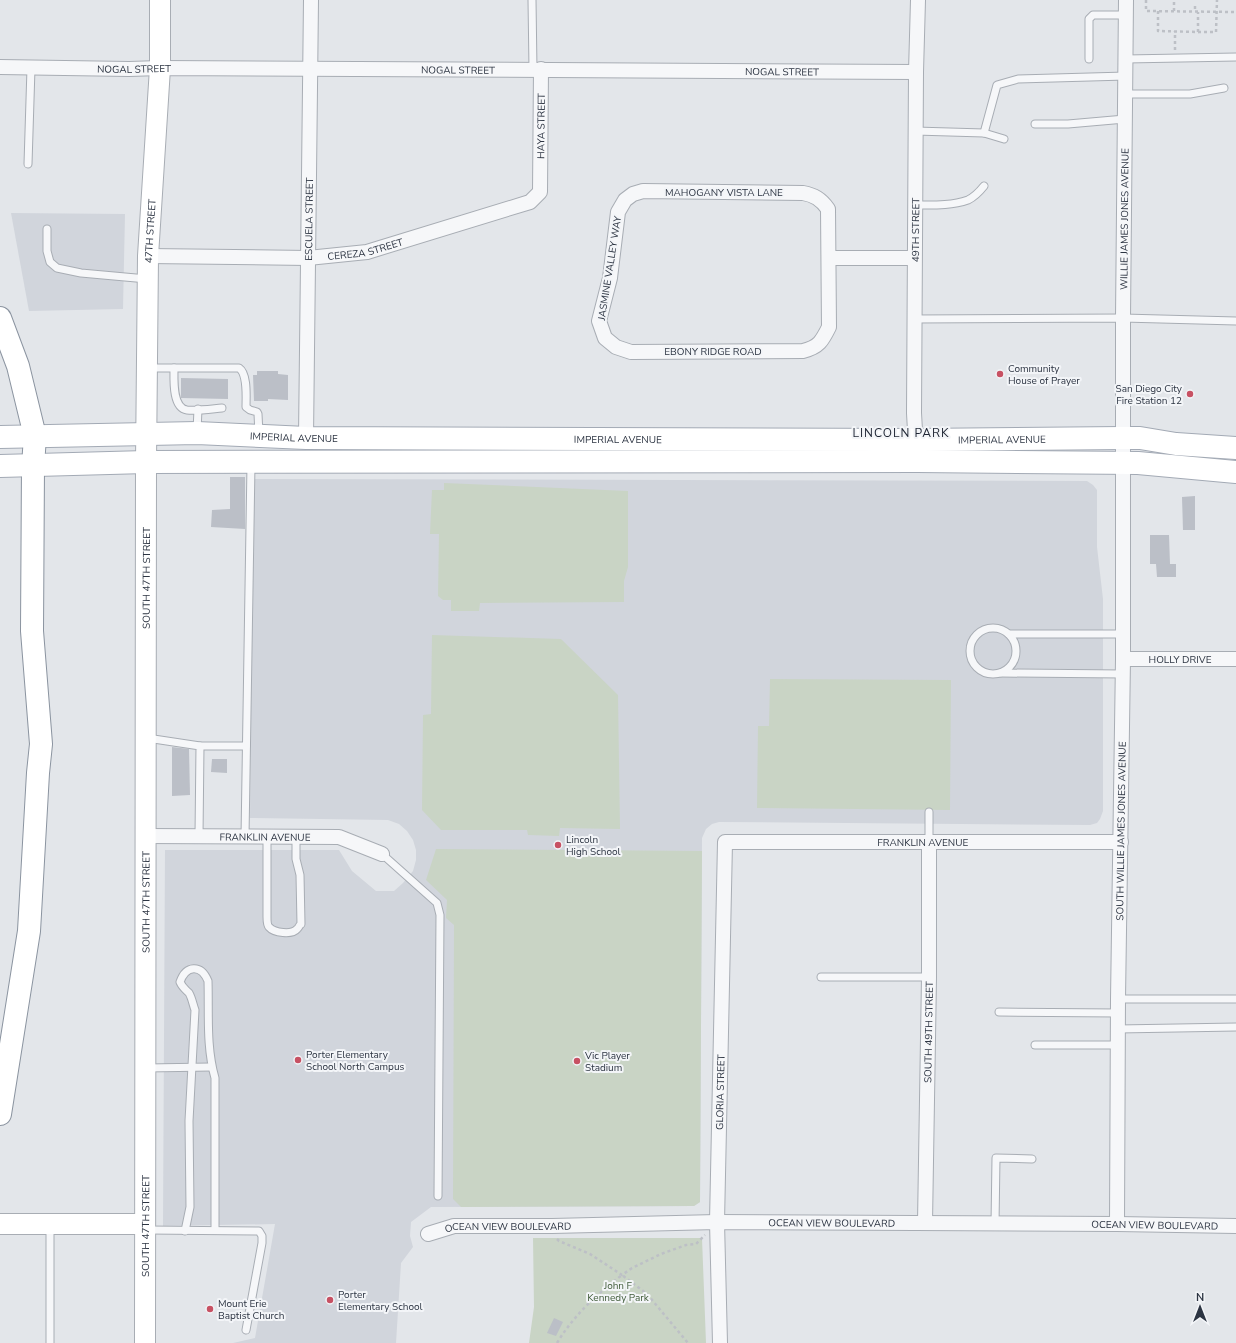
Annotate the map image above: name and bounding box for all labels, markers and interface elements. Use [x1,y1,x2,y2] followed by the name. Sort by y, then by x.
[97,62,171,77] street label: NOGAL STREET
[421,63,495,78] street label: NOGAL STREET
[745,65,819,79] street label: NOGAL STREET
[534,93,549,159] street label: HAYA STREET
[1117,148,1133,290] street label: WILLIE JAMES JONES AVENUE
[302,177,317,261] street label: ESCUELA STREET
[665,186,783,200] street label: MAHOGANY VISTA LANE
[142,198,160,263] street label: 47TH STREET
[909,198,923,262] street label: 49TH STREET
[595,214,625,322] street label: JASMINE VALLEY WAY
[327,235,405,264] street label: CEREZA STREET
[664,345,762,359] street label: EBONY RIDGE ROAD
[1008,362,1080,388] place label: Community House of Prayer
[995,369,1005,379] marker: Community House of Prayer
[1115,382,1183,408] place label: San Diego City Fire Station 12
[1185,389,1195,399] marker: San Diego City Fire Station 12
[853,425,950,441] district label: LINCOLN PARK
[250,429,338,446] street label: IMPERIAL AVENUE
[574,433,662,447] street label: IMPERIAL AVENUE
[958,433,1046,448] street label: IMPERIAL AVENUE
[140,527,154,629] street label: SOUTH 47TH STREET
[1149,653,1212,667] street label: HOLLY DRIVE
[1113,741,1130,921] street label: SOUTH WILLIE JAMES JONES AVENUE
[219,830,311,845] street label: FRANKLIN AVENUE
[566,833,621,859] place label: Lincoln High School
[877,836,969,850] street label: FRANKLIN AVENUE
[553,840,563,850] marker: Lincoln High School
[139,851,154,953] street label: SOUTH 47TH STREET
[921,981,937,1083] street label: SOUTH 49TH STREET
[306,1048,405,1074] place label: Porter Elementary School North Campus
[584,1049,630,1075] place label: Vic Player Stadium
[713,1054,729,1130] street label: GLORIA STREET
[293,1055,303,1065] marker: Porter Elementary School North Campus
[572,1056,582,1066] marker: Vic Player Stadium
[139,1175,153,1277] street label: SOUTH 47TH STREET
[768,1216,895,1231] street label: OCEAN VIEW BOULEVARD
[1091,1218,1218,1234] street label: OCEAN VIEW BOULEVARD
[443,1220,571,1236] street label: OCEAN VIEW BOULEVARD
[587,1279,650,1305] park label: John F Kennedy Park
[1180,1287,1220,1327] north arrow
[338,1288,423,1314] place label: Porter Elementary School
[1196,1290,1204,1305] text: N
[325,1295,335,1305] marker: Porter Elementary School
[218,1297,284,1323] place label: Mount Erie Baptist Church
[205,1304,215,1314] marker: Mount Erie Baptist Church

